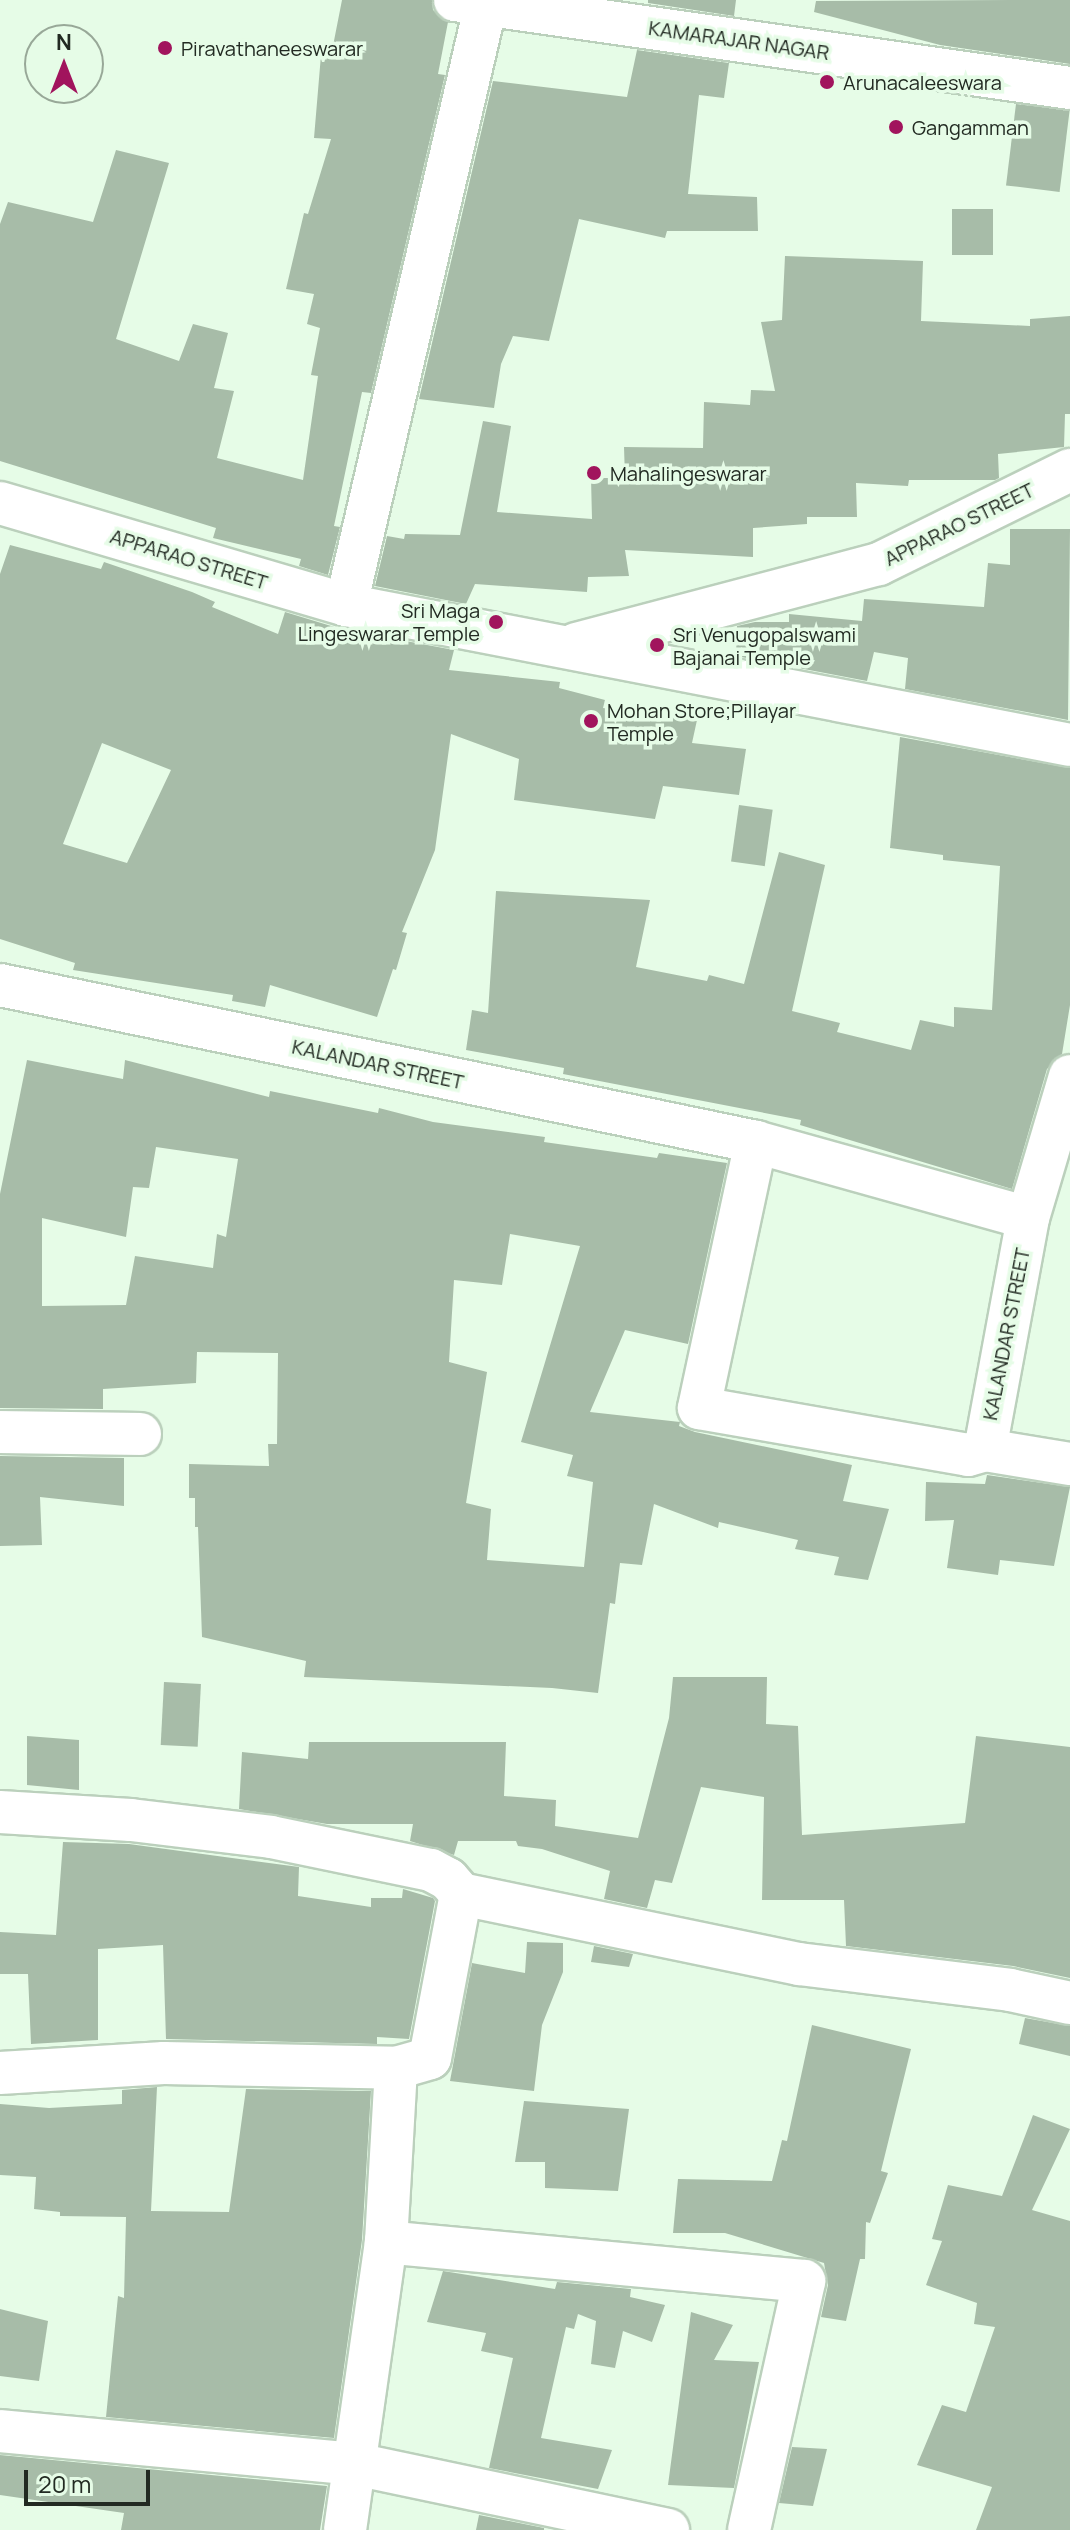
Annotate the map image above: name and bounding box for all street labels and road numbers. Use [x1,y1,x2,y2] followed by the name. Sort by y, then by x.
[647,15,831,65] street label: KAMARAJAR NAGAR
[880,477,1038,571] street label: APPARAO STREET
[107,524,271,594] street label: APPARAO STREET
[290,1034,466,1094] street label: KALANDAR STREET
[978,1246,1034,1422] street label: KALANDAR STREET

